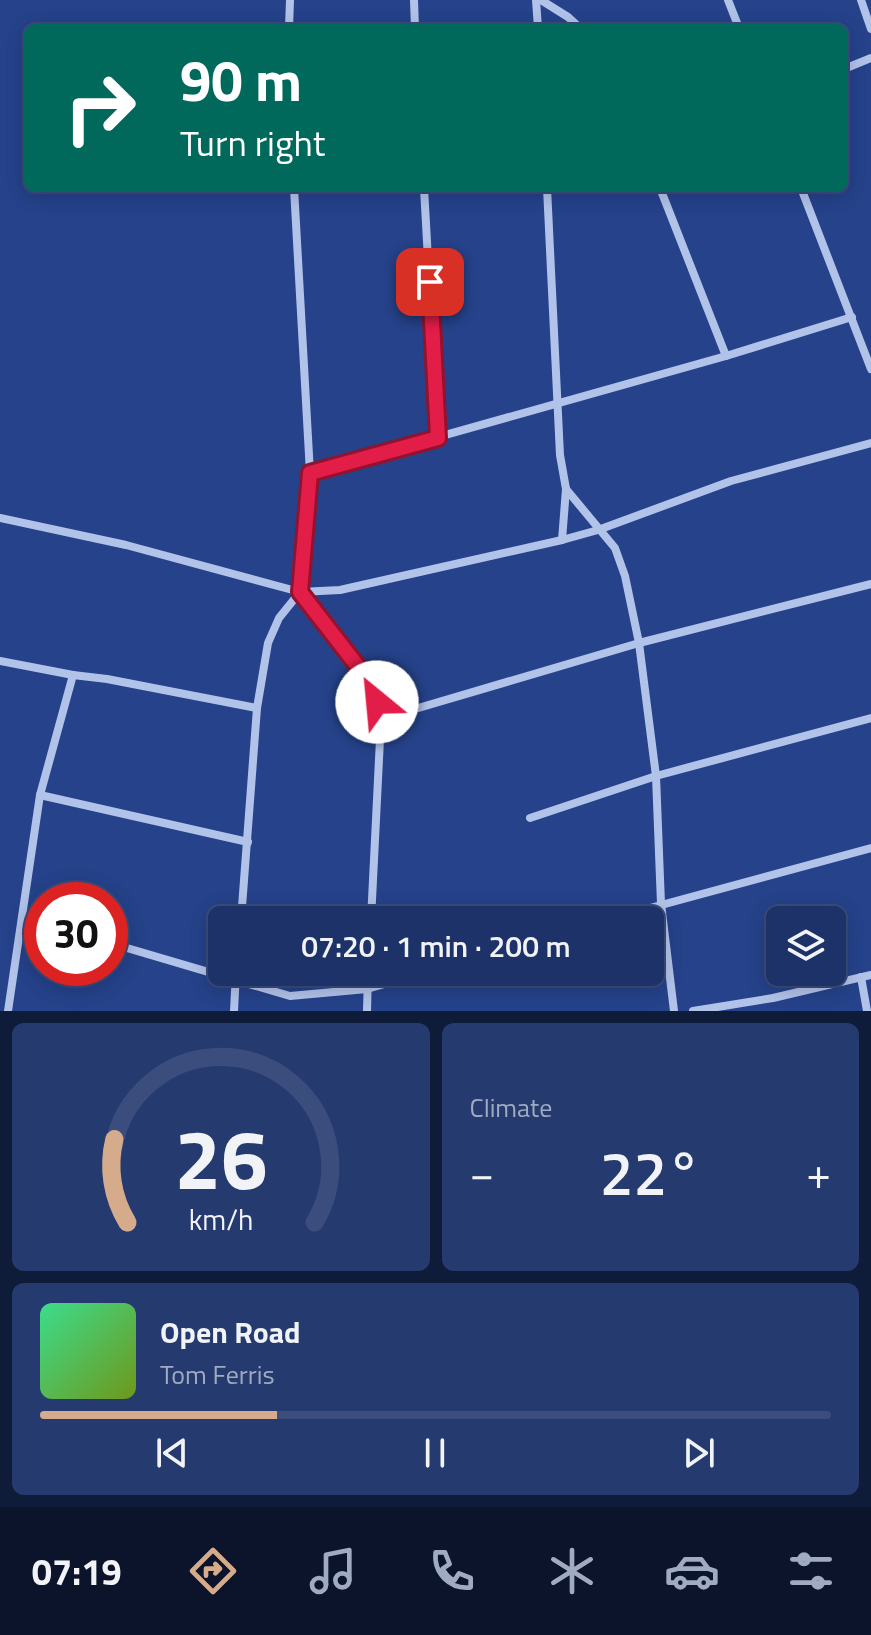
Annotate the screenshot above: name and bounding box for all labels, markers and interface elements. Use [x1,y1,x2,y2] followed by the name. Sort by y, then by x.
[180,38,302,123] text: 90 m
[48,56,152,160] icon: right
[180,115,325,170] text: Turn right
[396,248,464,316] pin
[408,260,452,304] icon: arrive
[335,660,419,744] position arrow
[24,882,128,986] speed limit sign: 30
[766,906,846,986] map controls
[766,906,846,986] button: layers
[301,923,571,969] text: 07:20 · 1 min · 200 m
[470,1088,552,1127] text: Climate
[174,1095,267,1221] text: 26
[600,1127,701,1218] text: 22°
[470,1139,494,1206] text: −
[806,1139,831,1206] text: +
[188,1198,253,1241] text: km/h
[160,1309,301,1355] text: Open Road
[160,1355,275,1394] text: Tom Ferris
[150,1431,194,1475] icon: previous
[413,1431,457,1475] icon: pause
[677,1431,721,1475] icon: next
[185,1543,241,1599] icon: directions
[305,1543,361,1599] icon: music
[424,1543,480,1599] icon: phone
[544,1543,600,1599] icon: climate
[664,1543,720,1599] icon: car
[783,1543,839,1599] icon: filters
[32,1544,122,1599] text: 07:19

